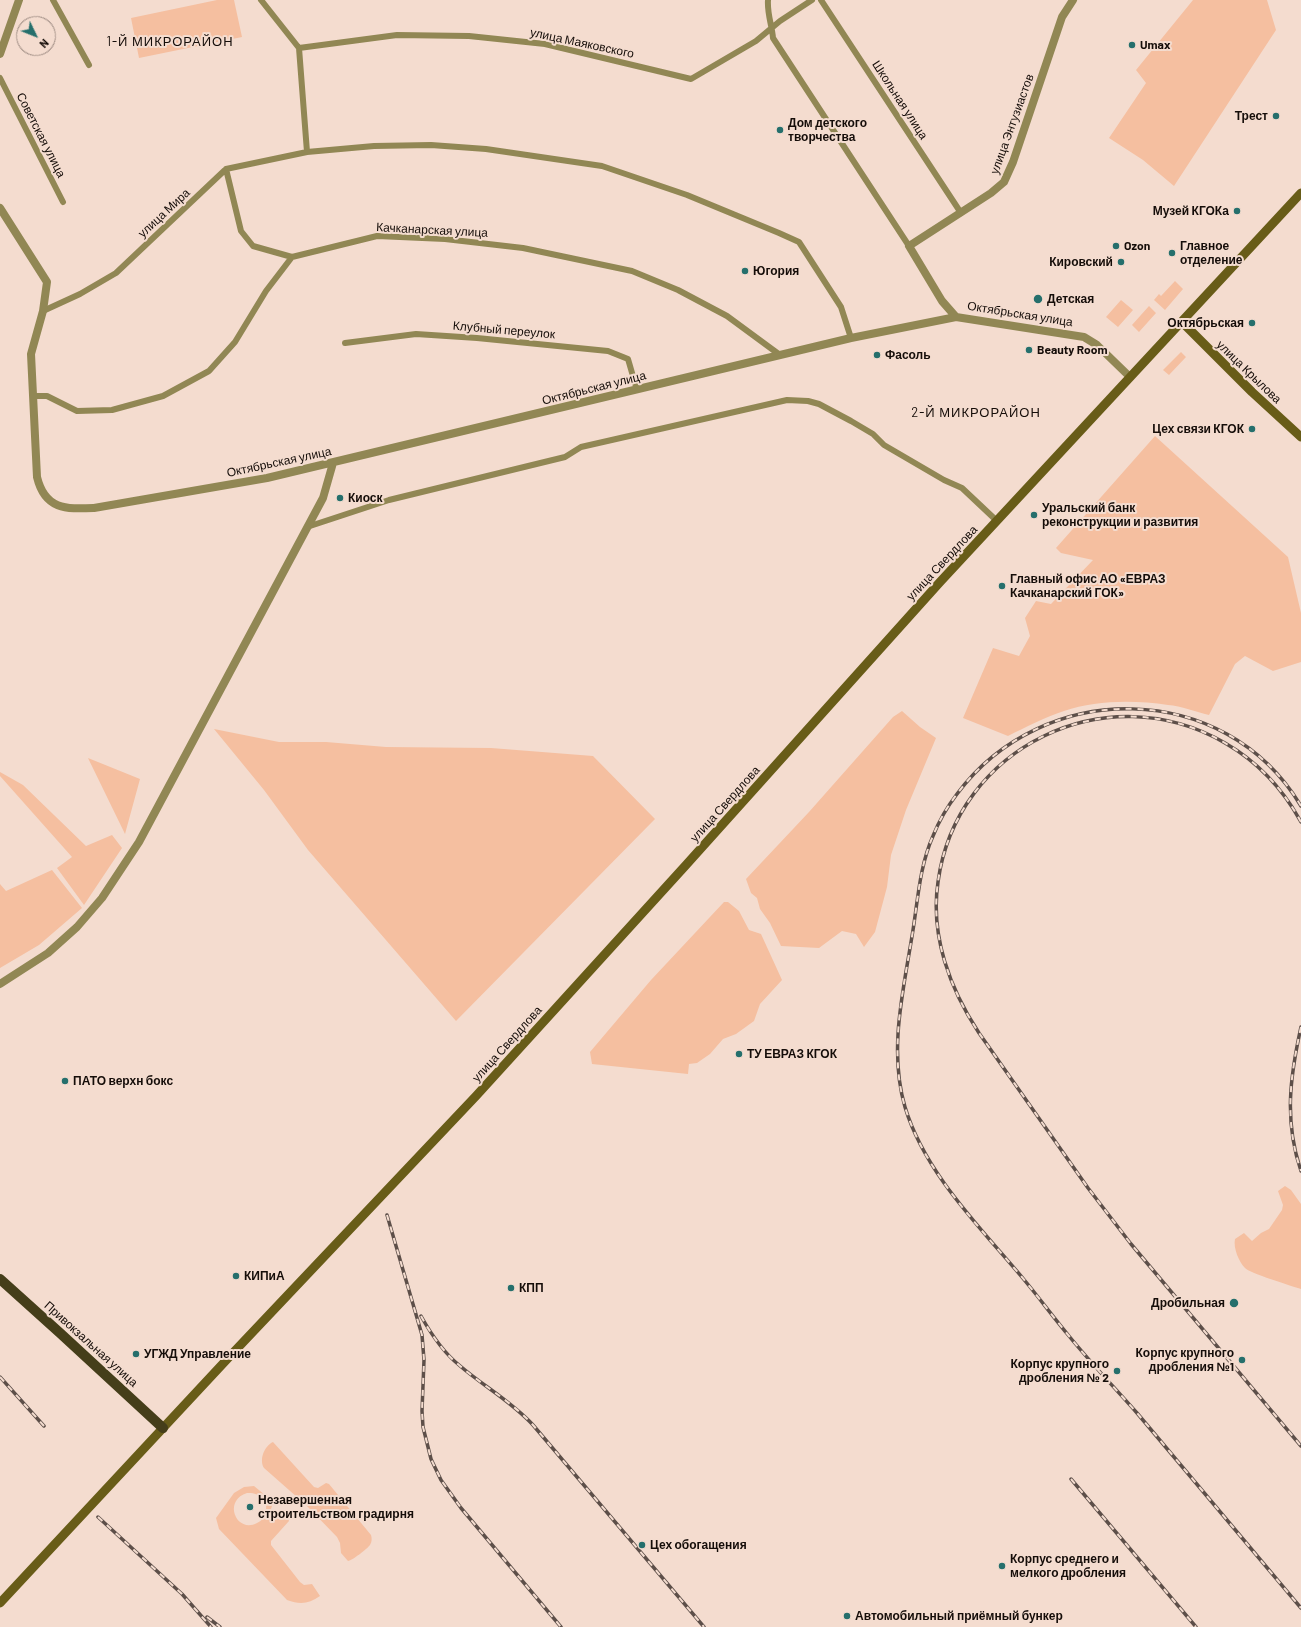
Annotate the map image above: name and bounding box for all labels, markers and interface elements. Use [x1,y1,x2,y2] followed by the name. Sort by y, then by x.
[16,16,56,56] north arrow
[529,25,635,61] street label: улица Маяковского
[106,34,234,50] district label: 1-Й МИКРОРАЙОН
[37,37,52,51] text: N
[1140,38,1170,52] place label: Umax
[1127,40,1137,50] marker: Umax
[869,58,931,142] street label: Школьная улица
[987,72,1037,176] street label: улица Энтузиастов
[13,90,69,180] street label: Советская улица
[1235,109,1268,123] place label: Трест
[1271,111,1281,121] marker: Трест
[788,116,867,144] place label: Дом детского творчества
[775,125,785,135] marker: Дом детского творчества
[135,185,193,241] street label: улица Мира
[1153,204,1229,218] place label: Музей КГОКа
[1232,206,1242,216] marker: Музей КГОКа
[376,220,488,240] street label: Качканарская улица
[1124,239,1150,253] place label: Ozon
[1180,239,1242,267] place label: Главное отделение
[1111,241,1121,251] marker: Ozon
[1167,248,1177,258] marker: Главное отделение
[1049,255,1113,269] place label: Кировский
[1116,257,1126,267] marker: Кировский
[753,264,799,278] place label: Югория
[740,266,750,276] marker: Югория
[1047,292,1094,306] place label: Детская
[1032,293,1044,305] marker: Детская
[966,299,1074,329] street label: Октябрьская улица
[1167,316,1244,330] place label: Октябрьская
[452,318,556,342] street label: Клубный переулок
[1247,318,1257,328] marker: Октябрьская
[1214,338,1284,406] street label: улица Крылова
[1037,343,1107,357] place label: Beauty Room
[1024,345,1034,355] marker: Beauty Room
[885,348,931,362] place label: Фасоль
[872,350,882,360] marker: Фасоль
[541,368,647,408] street label: Октябрьская улица
[911,405,1041,421] district label: 2-Й МИКРОРАЙОН
[1152,422,1244,436] place label: Цех связи КГОК
[1247,424,1257,434] marker: Цех связи КГОК
[225,444,333,480] street label: Октябрьская улица
[348,491,383,505] place label: Киоск
[335,493,345,503] marker: Киоск
[1042,501,1198,529] place label: Уральский банк реконструкции и развития
[1029,510,1039,520] marker: Уральский банк реконструкции и развития
[904,523,980,603] street label: улица Свердлова
[1010,572,1166,600] place label: Главный офис АО «ЕВРАЗ Качканарский ГОК»
[997,581,1007,591] marker: Главный офис АО «ЕВРАЗ Качканарский ГОК»
[687,763,763,845] street label: улица Свердлова
[469,1003,545,1085] street label: улица Свердлова
[747,1047,837,1061] place label: ТУ ЕВРАЗ КГОК
[734,1049,744,1059] marker: ТУ ЕВРАЗ КГОК
[73,1074,173,1088] place label: ПАТО верхн бокс
[60,1076,70,1086] marker: ПАТО верхн бокс
[244,1269,285,1283] place label: КИПиА
[231,1271,241,1281] marker: КИПиА
[519,1281,544,1295] place label: КПП
[506,1283,516,1293] marker: КПП
[1151,1296,1225,1310] place label: Дробильная
[1228,1297,1240,1309] marker: Дробильная
[41,1298,141,1390] street label: Привокзальная улица
[1135,1346,1234,1374] place label: Корпус крупного дробления №1
[144,1347,251,1361] place label: УГЖД Управление
[131,1349,141,1359] marker: УГЖД Управление
[1237,1355,1247,1365] marker: Корпус крупного дробления №1
[1010,1357,1109,1385] place label: Корпус крупного дробления № 2
[1112,1366,1122,1376] marker: Корпус крупного дробления № 2
[258,1493,414,1521] place label: Незавершенная строительством градирня
[245,1502,255,1512] marker: Незавершенная строительством градирня
[650,1538,747,1552] place label: Цех обогащения
[637,1540,647,1550] marker: Цех обогащения
[1010,1552,1126,1580] place label: Корпус среднего и мелкого дробления
[997,1561,1007,1571] marker: Корпус среднего и мелкого дробления
[855,1609,1063,1623] place label: Автомобильный приёмный бункер
[842,1611,852,1621] marker: Автомобильный приёмный бункер

